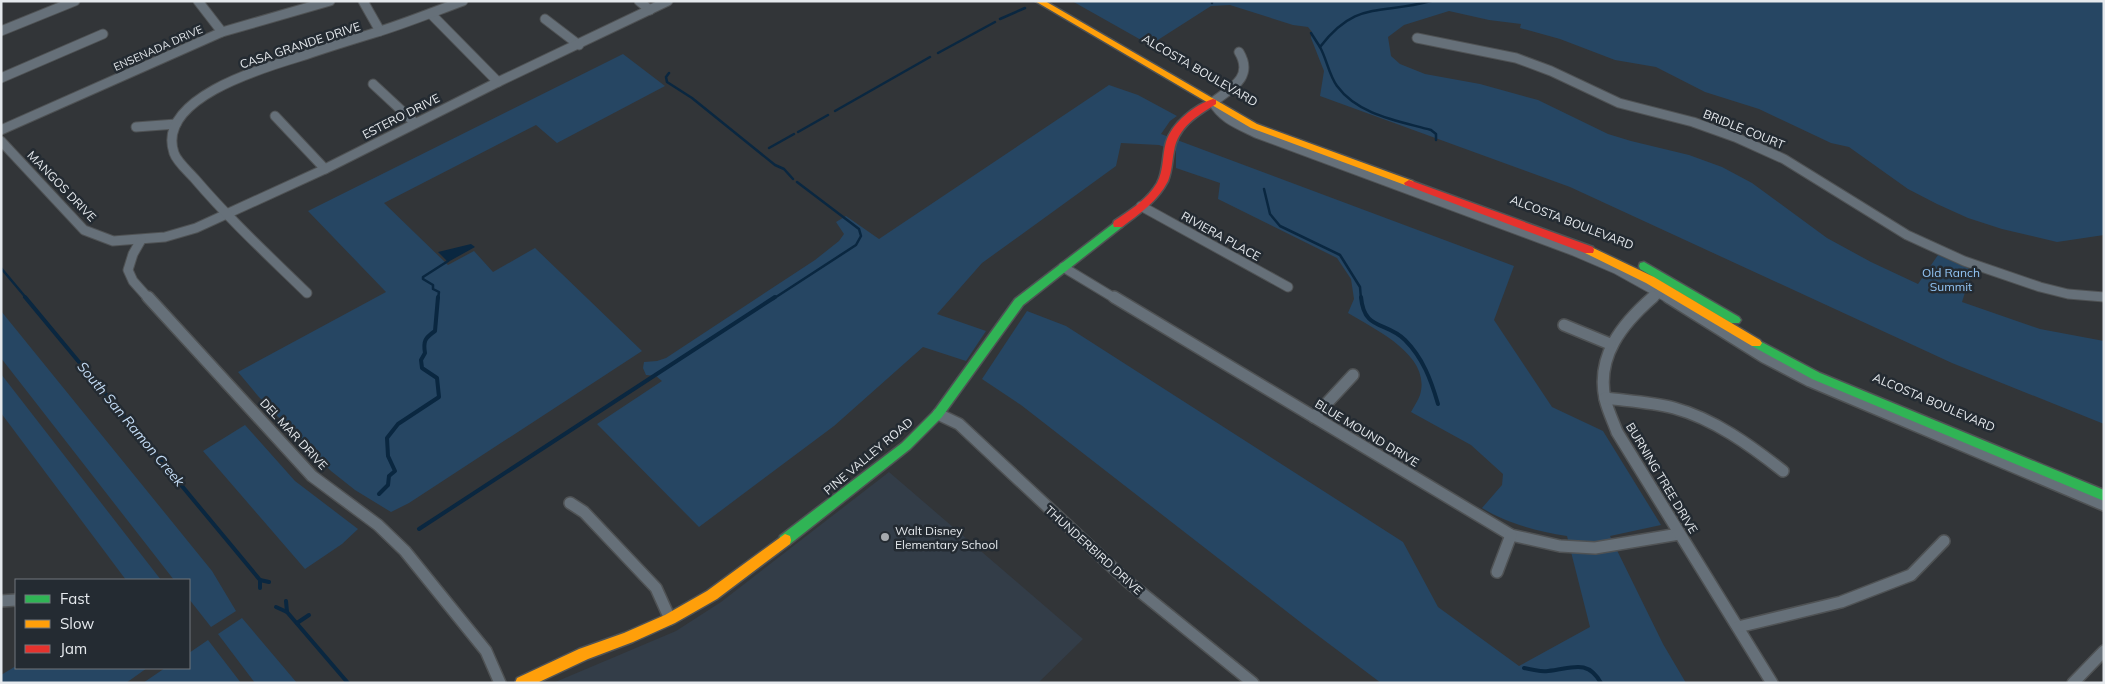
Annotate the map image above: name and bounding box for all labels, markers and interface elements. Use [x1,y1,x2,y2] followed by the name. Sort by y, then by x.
[238,18,362,72] street label: CASA GRANDE DRIVE
[111,22,205,74] street label: ENSENADA DRIVE
[1139,31,1261,109] street label: ALCOSTA BOULEVARD
[360,90,442,142] street label: ESTERO DRIVE
[1701,106,1788,152] street label: BRIDLE COURT
[24,148,100,224] street label: MANGOS DRIVE
[1508,191,1636,253] street label: ALCOSTA BOULEVARD
[1179,208,1263,264] street label: RIVIERA PLACE
[1922,265,1980,294] park label: Old Ranch Summit
[73,358,189,491] water label: South San Ramon Creek
[1871,369,1997,435] street label: ALCOSTA BOULEVARD
[257,395,331,473] street label: DEL MAR DRIVE
[1312,396,1422,470] street label: BLUE MOUND DRIVE
[820,414,916,498] street label: PINE VALLEY ROAD
[1623,420,1701,536] street label: BURNING TREE DRIVE
[1042,502,1146,598] street label: THUNDERBIRD DRIVE
[895,523,998,552] place label: Walt Disney Elementary School
[879,531,891,543] marker: Walt Disney Elementary School
[15,579,190,669] legend
[60,589,90,608] text: Fast
[60,614,94,633] text: Slow
[60,639,87,658] text: Jam

